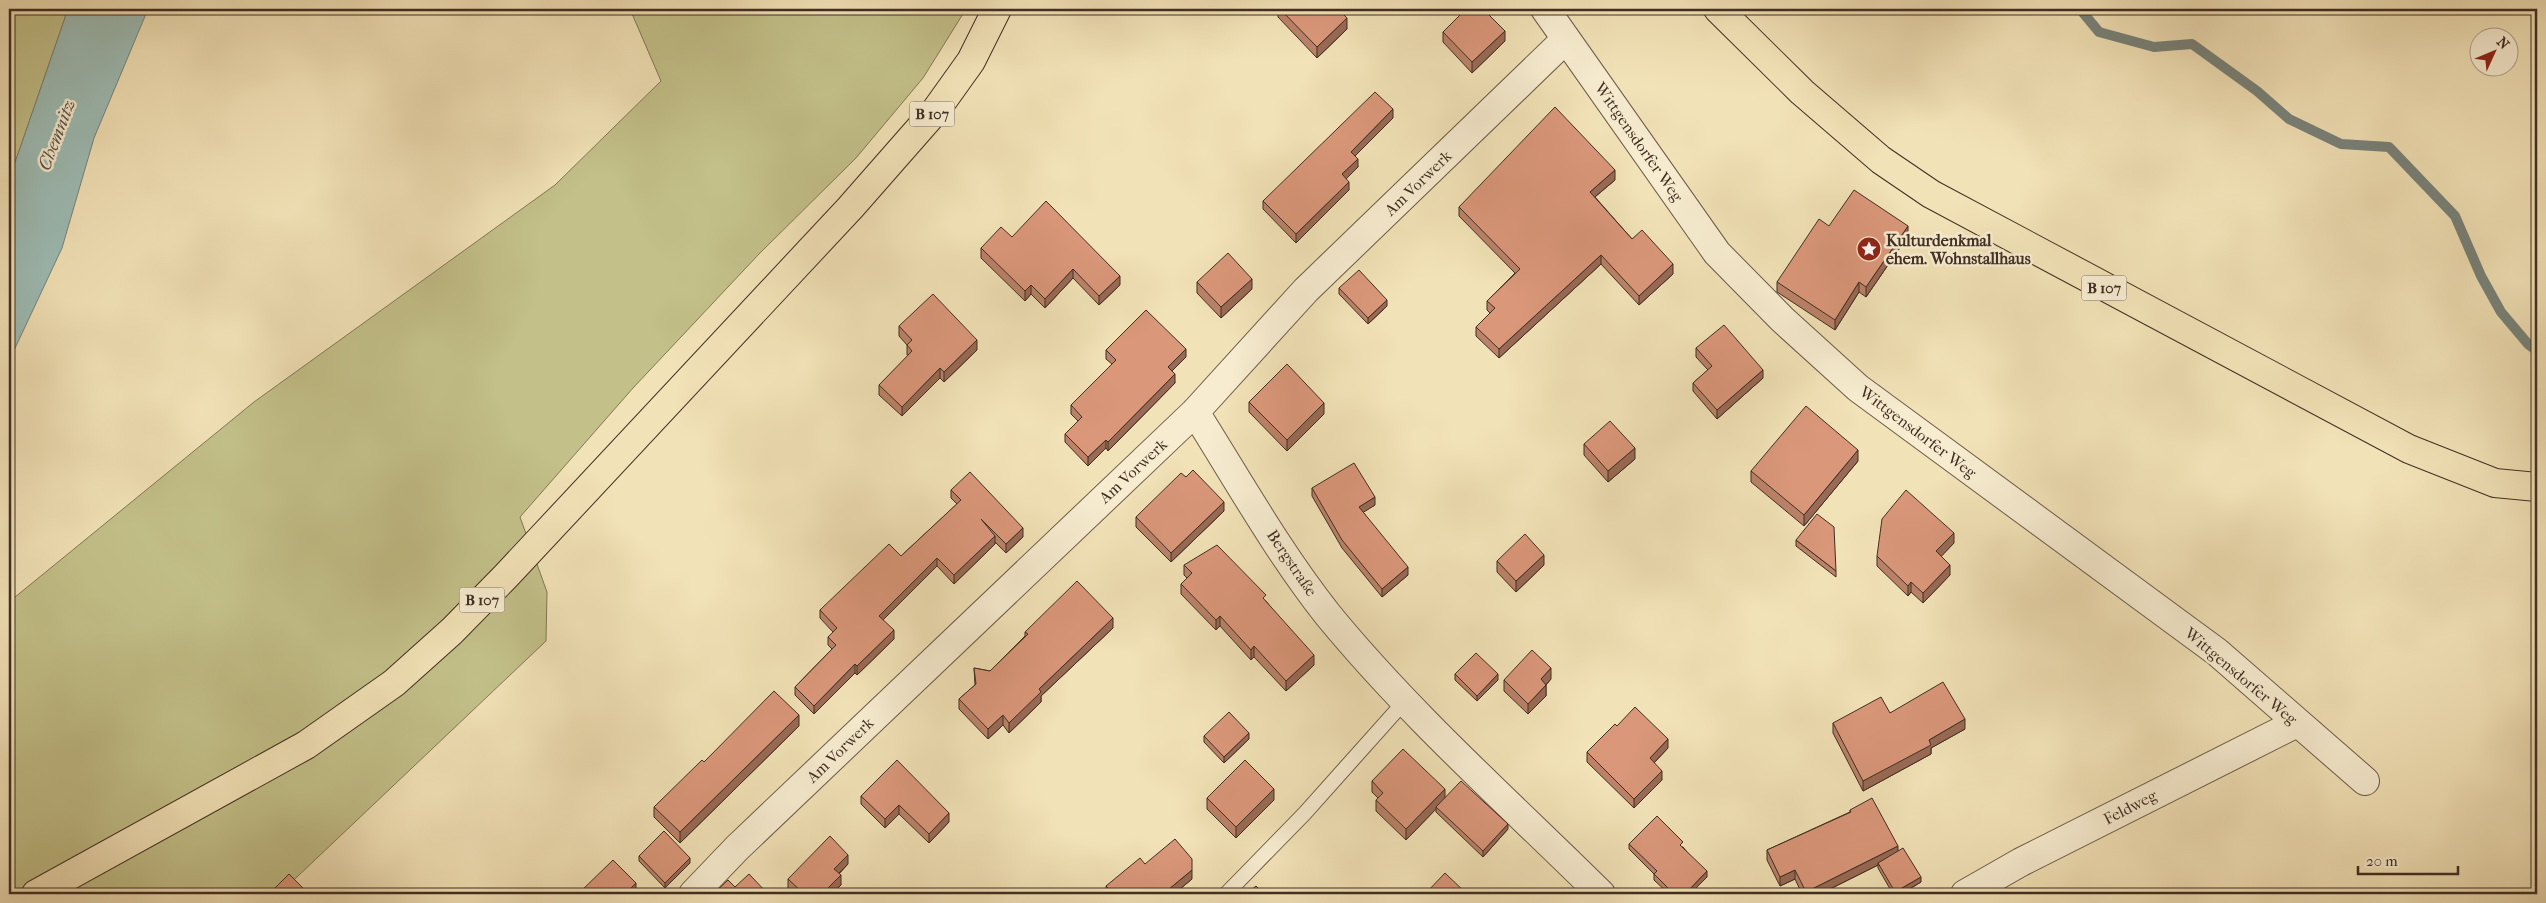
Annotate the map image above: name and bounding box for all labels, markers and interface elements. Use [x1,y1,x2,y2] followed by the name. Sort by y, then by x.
[2468,28,2518,78] north arrow
[2493,34,2513,53] text: N
[1590,78,1688,206] street label: Wittgensdorfer Weg
[34,97,80,173] water label: Chemnitz
[910,102,954,126] road number: B 107
[1380,146,1456,220] street label: Am Vorwerk
[1886,231,2031,268] place label: Kulturdenkmal ehem. Wohnstallhaus
[1856,236,1882,262] place icon: Kulturdenkmal ehem. Wohnstallhaus
[2082,276,2126,300] road number: B 107
[1855,381,1980,482] street label: Wittgensdorfer Weg
[1094,434,1171,508] street label: Am Vorwerk
[1263,526,1321,600] street label: Bergstraße
[460,588,504,612] road number: B 107
[2180,623,2302,729] street label: Wittgensdorfer Weg
[802,713,878,787] street label: Am Vorwerk
[2100,785,2160,828] street label: Feldweg
[2358,843,2458,875] scale bar
[2366,852,2398,870] text: 20 m

